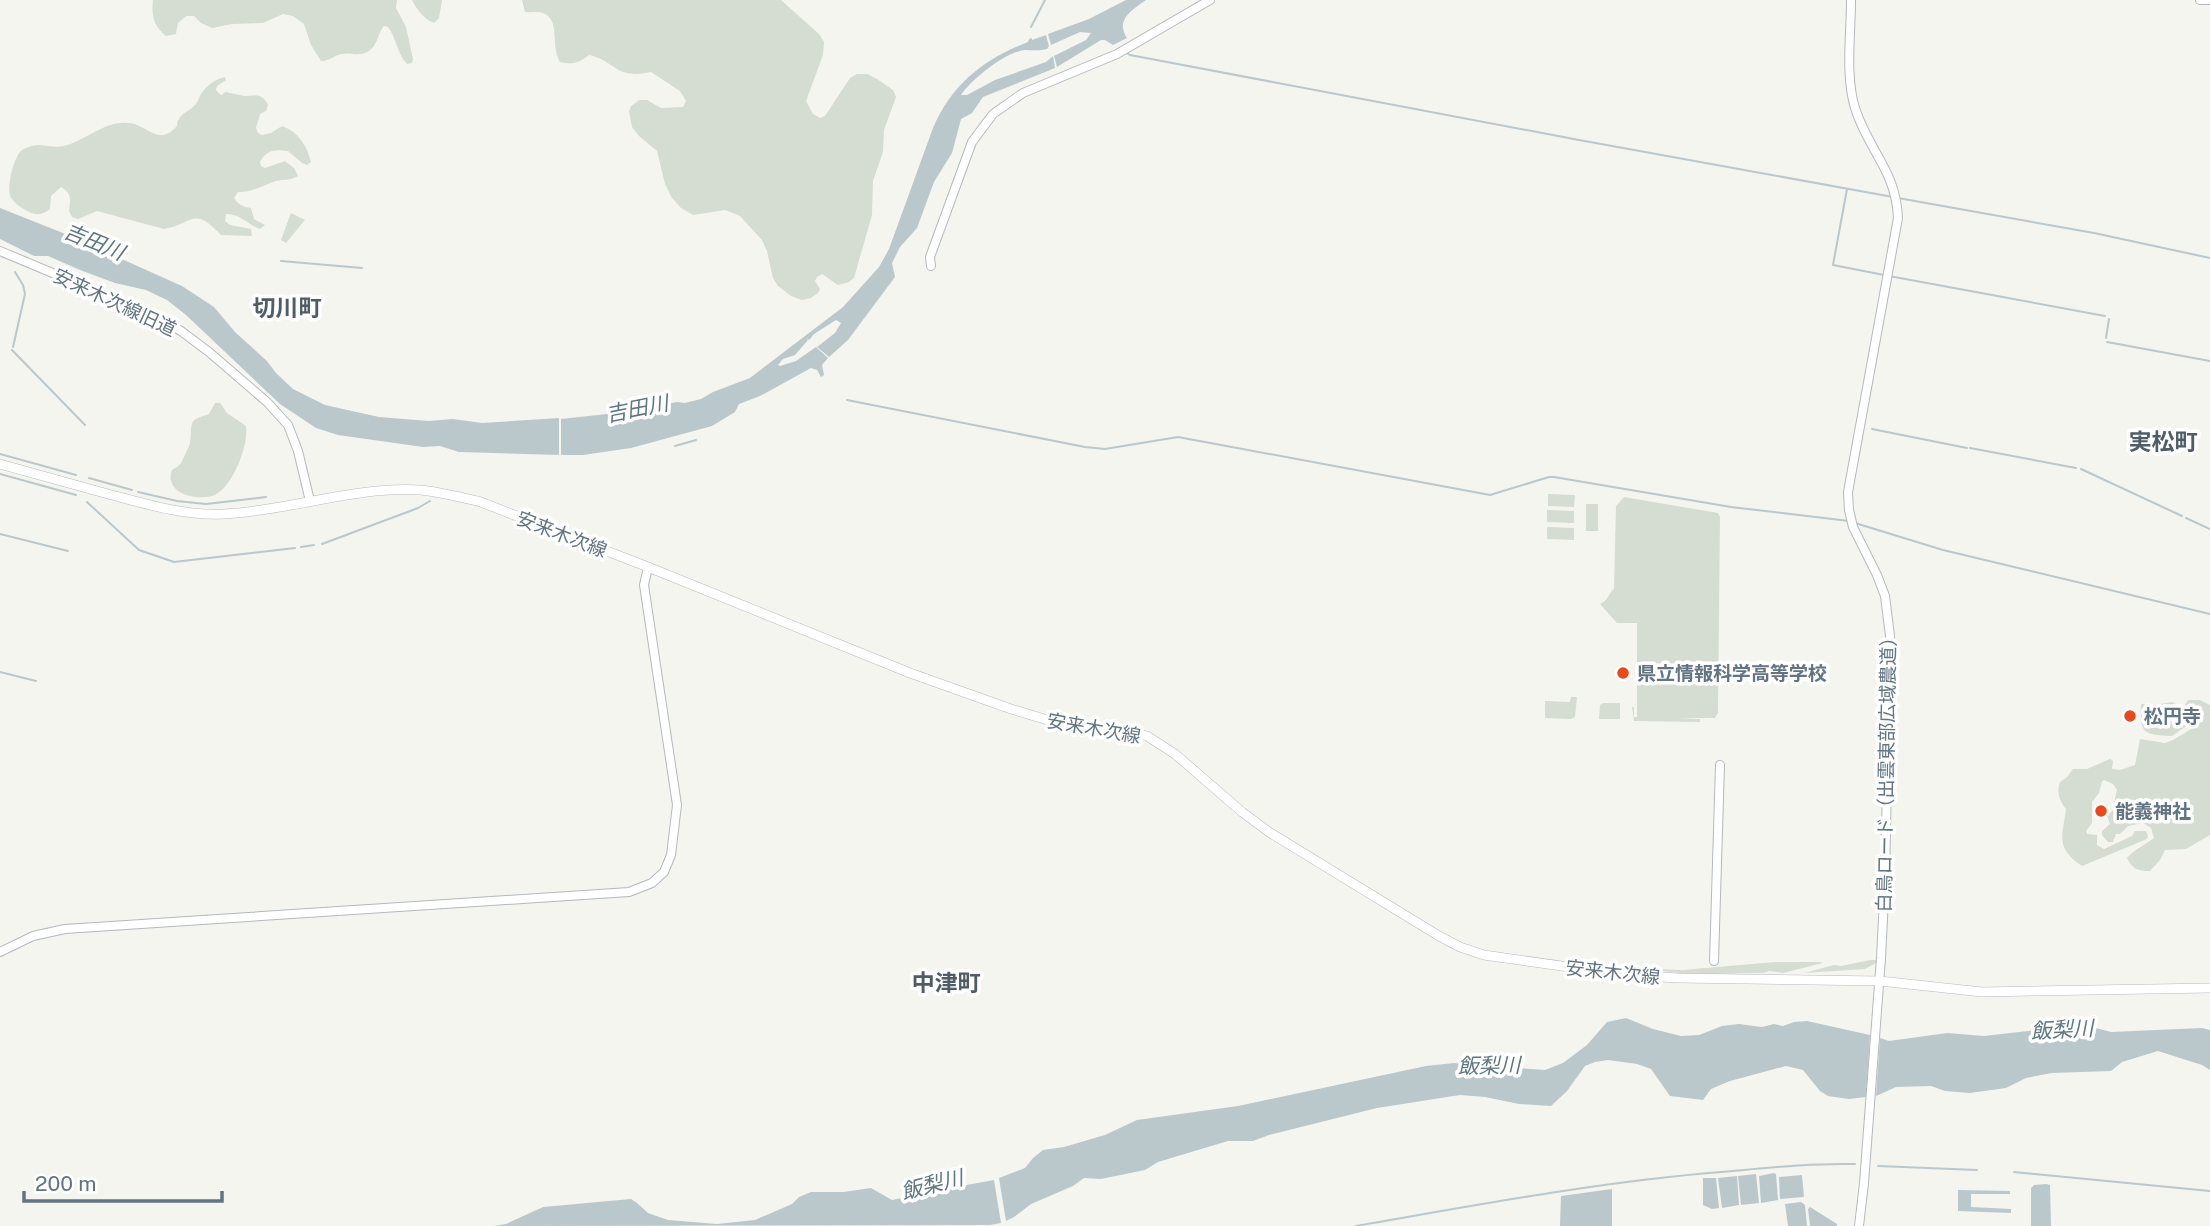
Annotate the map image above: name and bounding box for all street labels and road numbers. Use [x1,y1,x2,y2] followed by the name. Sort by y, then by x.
[50,264,180,340] street label: 安来木次線旧道
[514,507,610,561] street label: 安来木次線
[1873,627,1899,913] street label: 白鳥ロード（出雲東部広域農道）
[1045,709,1143,747] street label: 安来木次線
[1565,956,1661,988] street label: 安来木次線

